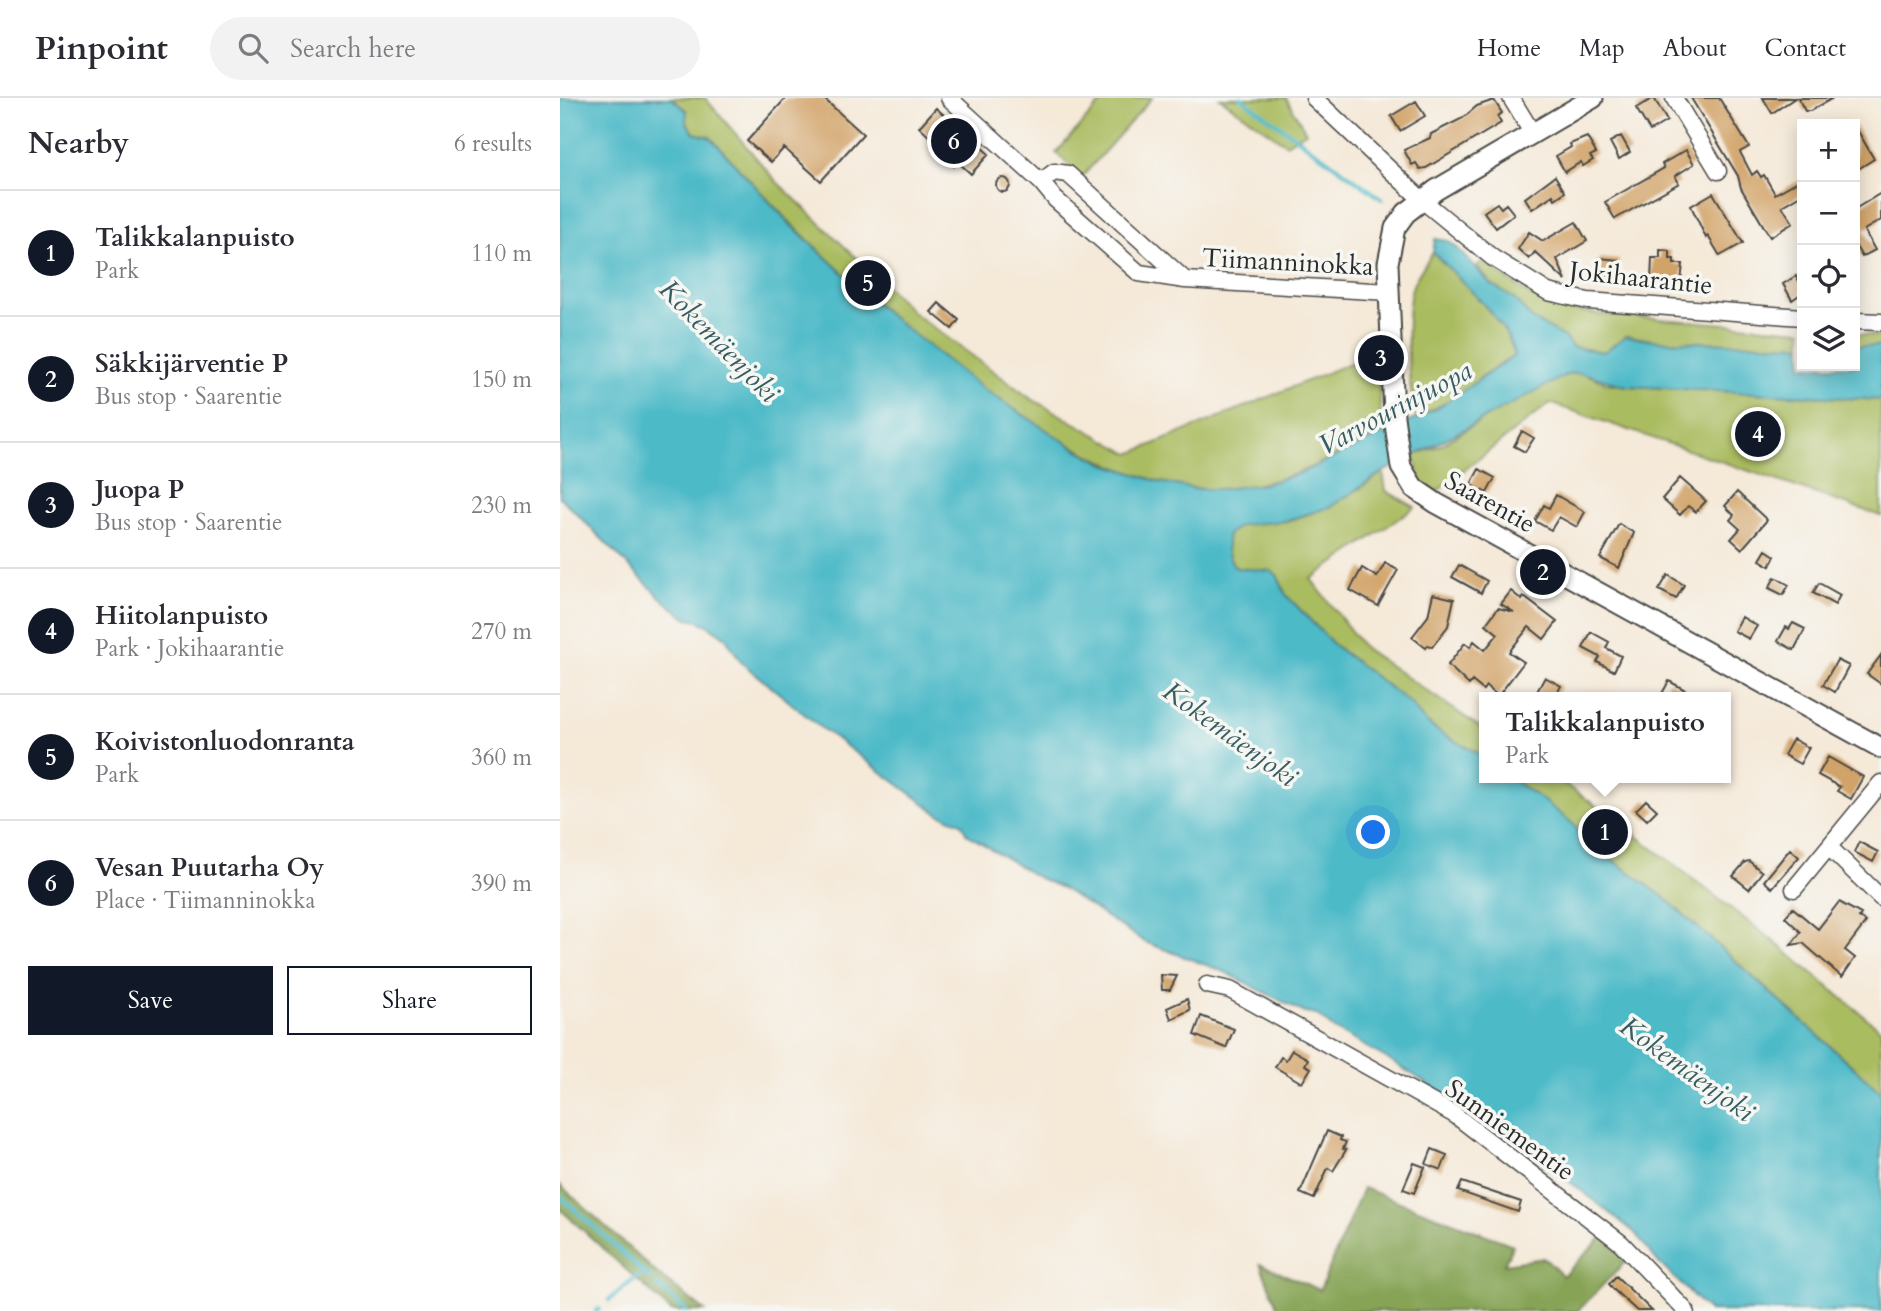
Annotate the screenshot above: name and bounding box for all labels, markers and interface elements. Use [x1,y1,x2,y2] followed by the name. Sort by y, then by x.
[210,17,700,80] search box
[35,26,168,71] text: Pinpoint
[234,29,272,67] icon: search
[290,31,416,66] text: Search here
[1477,32,1541,65] text: Home
[1579,32,1625,65] text: Map
[1663,32,1727,65] text: About
[1765,32,1846,65] text: Contact
[931,115,977,167] pin: 6
[1797,119,1860,371] map controls
[1797,119,1860,182] button: +
[28,123,129,164] text: Nearby
[454,128,532,159] text: 6 results
[1797,182,1860,245] button: −
[95,220,295,255] text: Talikkalanpuisto
[45,238,57,269] text: 1
[471,238,532,269] text: 110 m
[1201,240,1375,284] street label: Tiimanninokka
[1797,245,1860,308] button: locate
[1564,253,1714,303] street label: Jokihaarantie
[95,255,139,286] text: Park
[845,257,891,309] pin: 5
[651,271,788,411] water label: Kokemäenjoki
[1797,308,1860,371] button: layers
[1358,332,1404,384] pin: 3
[95,346,288,381] text: Säkkijärventie P
[1311,352,1479,464] water label: Varvourinjuopa
[45,364,57,395] text: 2
[471,364,532,395] text: 150 m
[95,381,282,412] text: Bus stop · Saarentie
[1735,408,1781,460] pin: 4
[1438,463,1542,541] street label: Saarentie
[95,472,184,507] text: Juopa P
[45,490,57,521] text: 3
[471,490,532,521] text: 230 m
[95,507,282,538] text: Bus stop · Saarentie
[1520,546,1566,598] pin: 2
[95,598,268,633] text: Hiitolanpuisto
[45,616,57,647] text: 4
[471,616,532,647] text: 270 m
[95,633,285,664] text: Park · Jokihaarantie
[1155,672,1305,796] water label: Kokemäenjoki
[1479,692,1731,783] popup
[1505,705,1705,740] text: Talikkalanpuisto
[95,724,355,759] text: Koivistonluodonranta
[1505,740,1549,771] text: Park
[45,742,57,773] text: 5
[471,742,532,773] text: 360 m
[95,759,139,790] text: Park
[1582,806,1628,858] pin: 1
[1356,815,1390,849] your location
[95,850,324,885] text: Vesan Puutarha Oy
[45,868,57,899] text: 6
[471,868,532,899] text: 390 m
[95,885,315,916] text: Place · Tiimanninokka
[28,966,273,1035] button: Save
[287,966,532,1035] button: Share
[1612,1007,1762,1131] water label: Kokemäenjoki
[1438,1071,1582,1189] street label: Sunniementie

